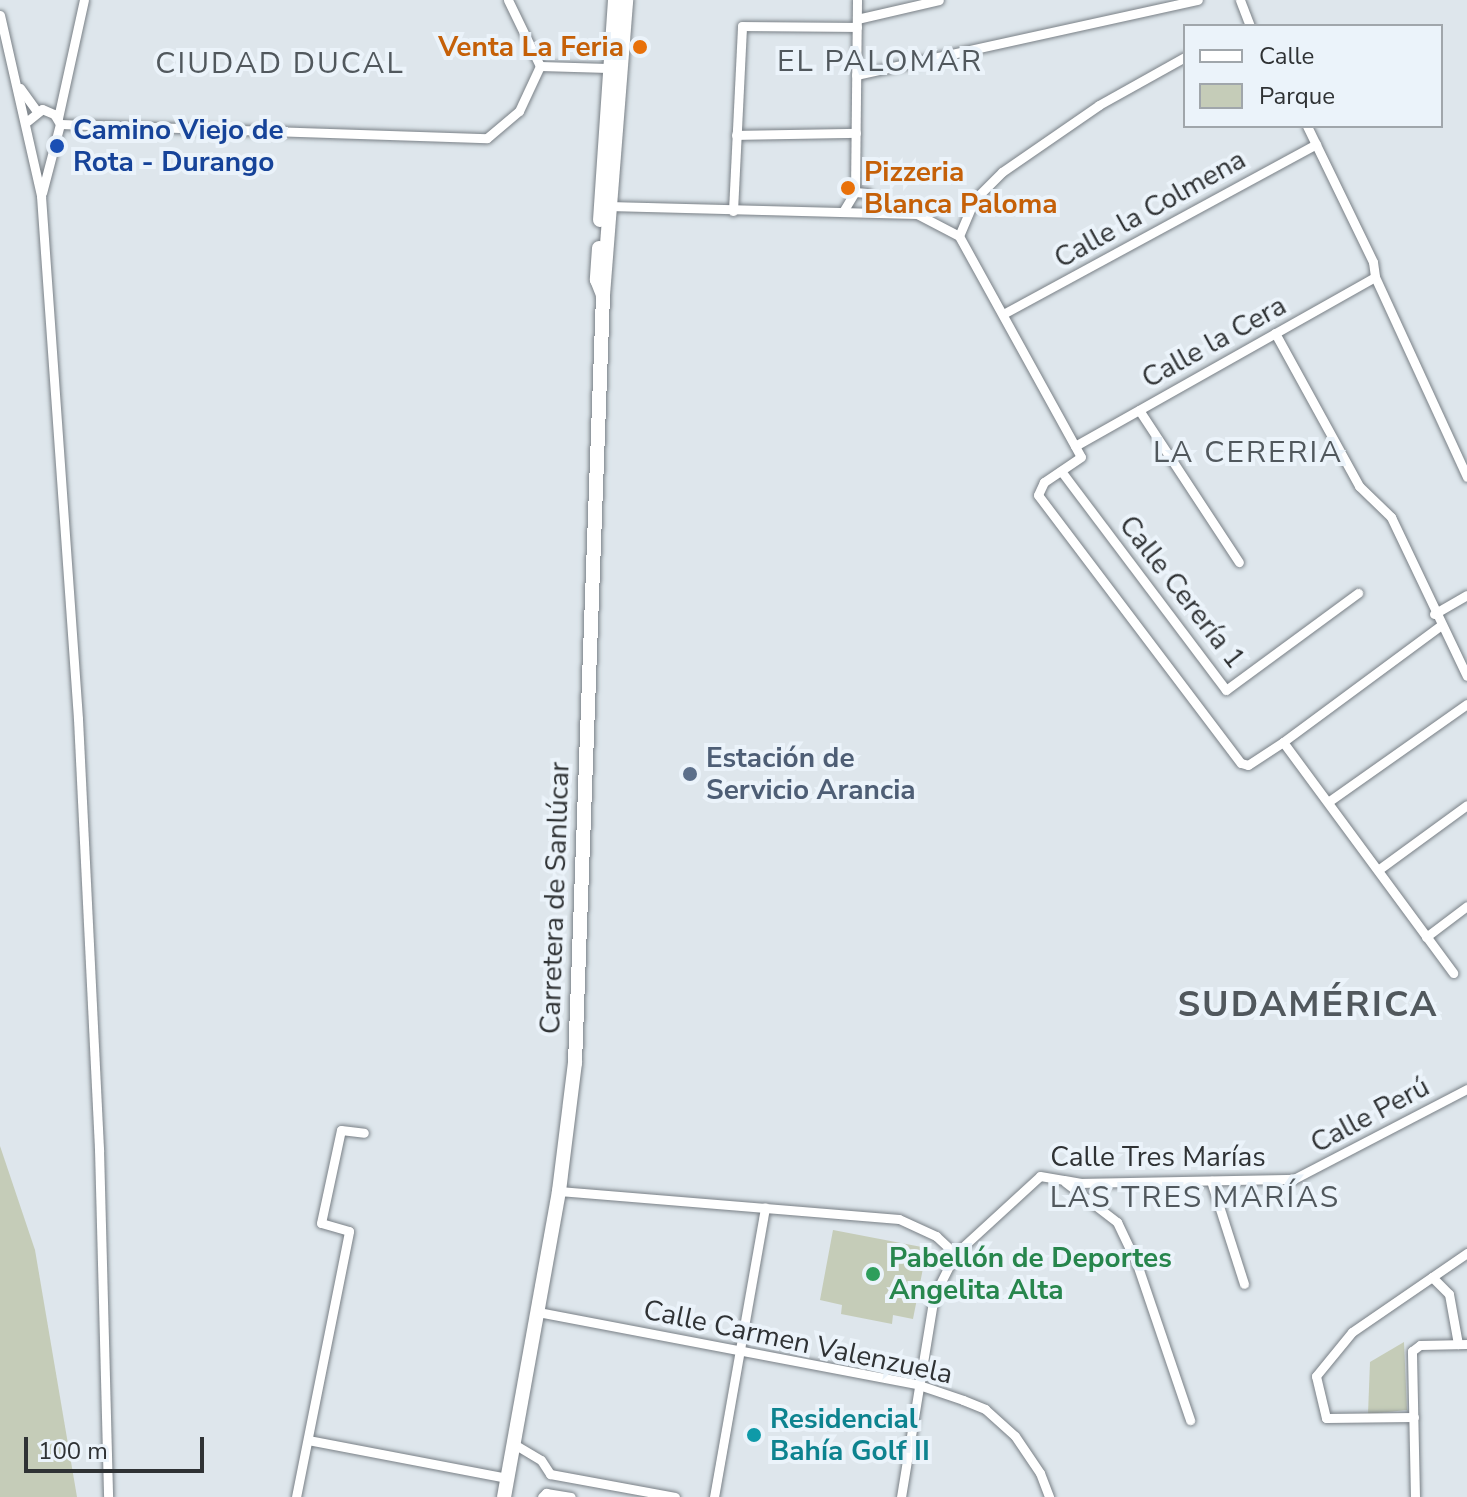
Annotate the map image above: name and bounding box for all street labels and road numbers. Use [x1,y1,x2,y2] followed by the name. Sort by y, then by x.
[1049,143,1251,275] street label: Calle la Colmena
[1136,289,1292,395] street label: Calle la Cera
[1112,509,1252,675] street label: Calle Cerería 1
[533,761,577,1035] street label: Carretera de Sanlúcar
[1305,1070,1435,1160] street label: Calle Perú
[1050,1140,1266,1174] street label: Calle Tres Marías
[640,1293,956,1391] street label: Calle Carmen Valenzuela

